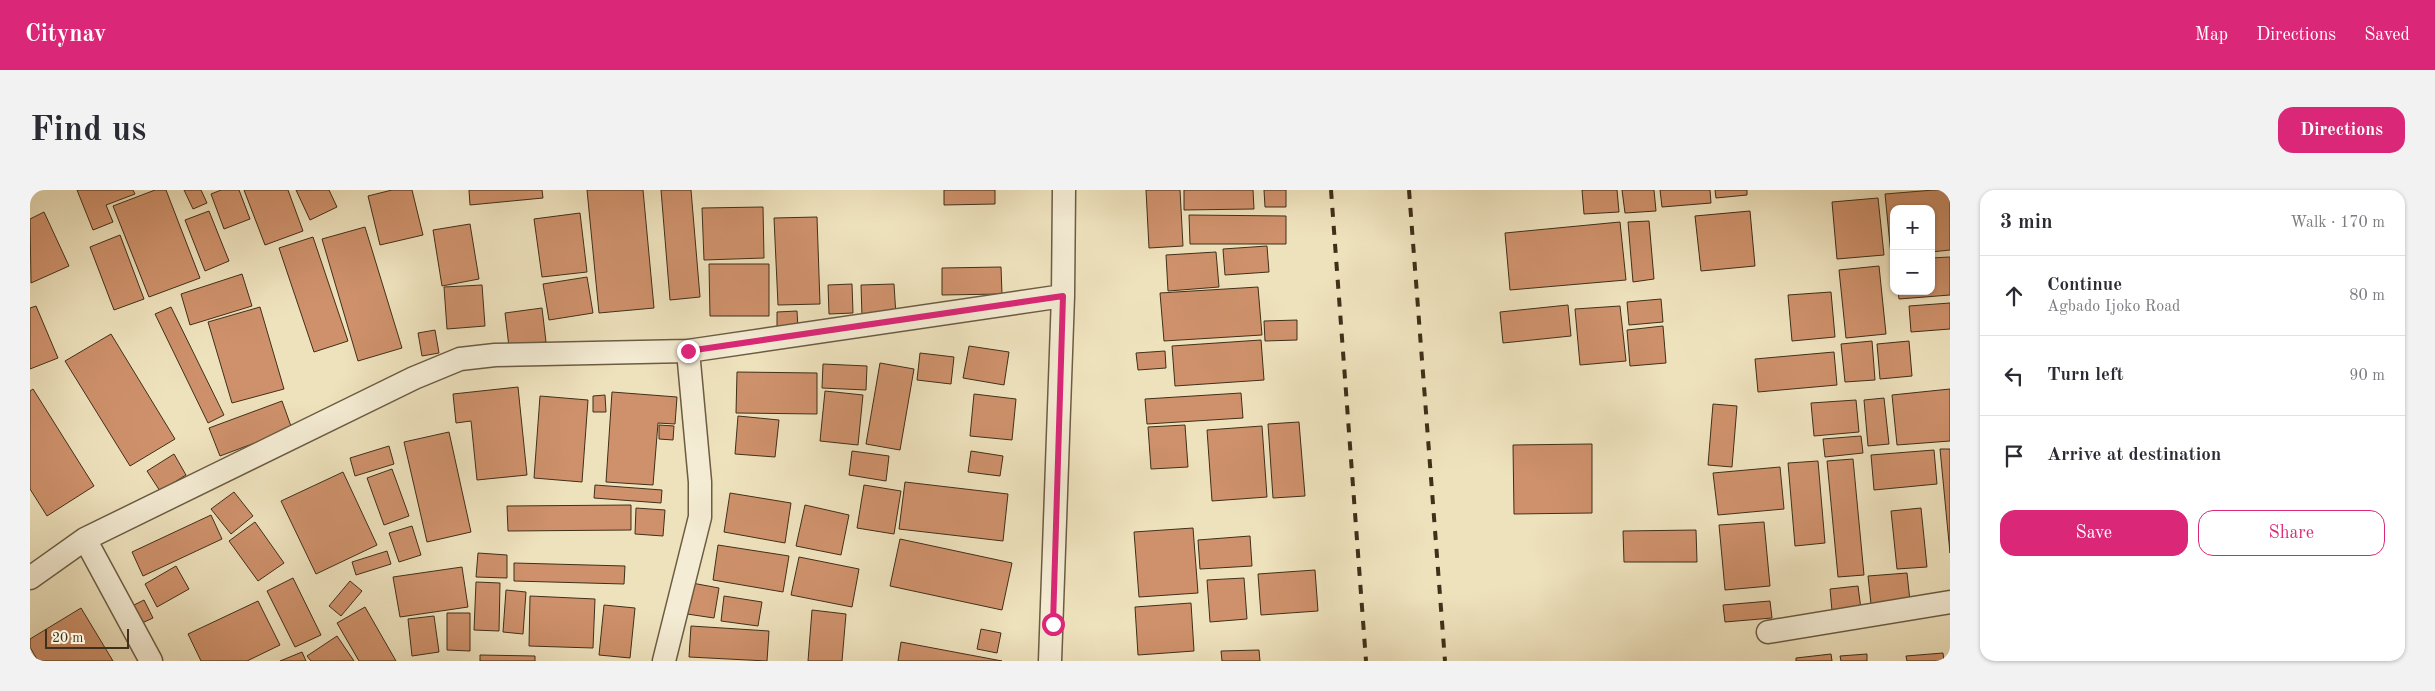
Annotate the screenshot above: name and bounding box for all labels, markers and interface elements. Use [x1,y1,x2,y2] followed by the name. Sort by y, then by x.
[25,23,106,47] text: Citynav
[2195,26,2228,44] text: Map
[2256,26,2336,44] text: Directions
[2364,26,2410,44] text: Saved
[2278,107,2405,153] button: Directions
[30,113,146,148] text: Find us
[1890,205,1935,295] map controls
[1890,205,1935,250] button: +
[2000,212,2053,233] text: 3 min
[2290,215,2385,231] text: Walk · 170 m
[1890,250,1935,295] button: −
[2047,276,2122,295] text: Continue
[2000,282,2028,310] icon: ahead
[2349,288,2385,304] text: 80 m
[2047,299,2180,315] text: Agbado Ijoko Road
[677,340,700,363] route end
[2000,362,2028,390] icon: left
[2047,366,2124,385] text: Turn left
[2349,368,2385,384] text: 90 m
[2000,442,2028,470] icon: arrive
[2047,446,2221,465] text: Arrive at destination
[2000,510,2188,556] button: Save
[2198,510,2385,556] button: Share
[1042,613,1065,636] route start
[45,626,129,649] scale bar
[52,631,83,645] text: 20 m

